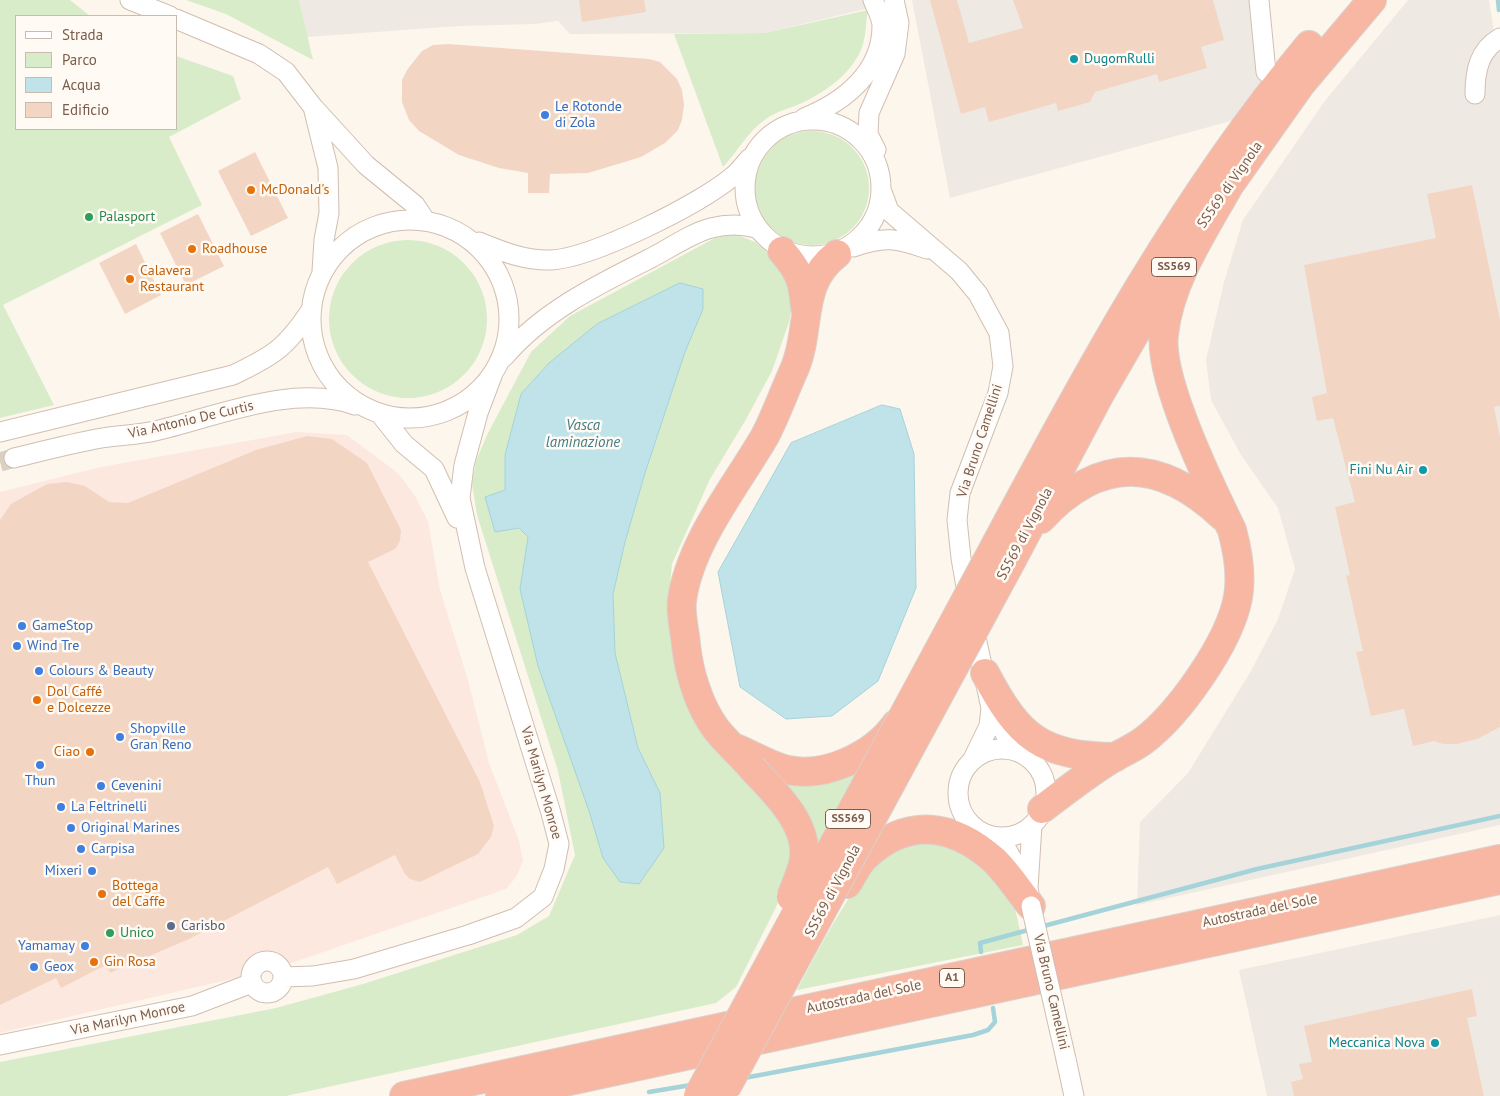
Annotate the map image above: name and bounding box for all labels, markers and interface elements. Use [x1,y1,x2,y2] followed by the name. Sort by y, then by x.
[15,15,178,130] legend
[62,25,103,44] text: Strada
[62,50,97,69] text: Parco
[1084,51,1155,67] place label: DugomRulli
[1068,53,1080,65] marker: DugomRulli
[62,75,101,94] text: Acqua
[555,99,622,132] place label: Le Rotonde di Zola
[62,100,109,119] text: Edificio
[539,109,551,121] marker: Le Rotonde di Zola
[1194,138,1266,232] street label: SS569 di Vignola
[261,182,329,198] place label: McDonald's
[245,184,257,196] marker: McDonald's
[99,209,155,225] place label: Palasport
[83,211,95,223] marker: Palasport
[202,241,267,257] place label: Roadhouse
[186,243,198,255] marker: Roadhouse
[1152,258,1196,276] road number: SS569
[140,263,204,296] place label: Calavera Restaurant
[124,273,136,285] marker: Calavera Restaurant
[954,382,1006,500] street label: Via Bruno Camellini
[127,397,255,443] street label: Via Antonio De Curtis
[546,417,620,452] water label: Vasca laminazione
[1349,462,1413,478] place label: Fini Nu Air
[1417,464,1429,476] marker: Fini Nu Air
[994,485,1056,583] street label: SS569 di Vignola
[32,618,93,634] place label: GameStop
[16,620,28,632] marker: GameStop
[27,638,79,654] place label: Wind Tre
[11,640,23,652] marker: Wind Tre
[49,663,154,679] place label: Colours & Beauty
[33,665,45,677] marker: Colours & Beauty
[47,684,111,716] place label: Dol Caffé e Dolcezze
[31,694,43,706] marker: Dol Caffé e Dolcezze
[130,721,192,754] place label: Shopville Gran Reno
[517,725,565,841] street label: Via Marilyn Monroe
[114,731,126,743] marker: Shopville Gran Reno
[54,744,80,760] place label: Ciao
[84,746,96,758] marker: Ciao
[34,759,46,771] marker: Thun
[25,773,55,789] place label: Thun
[111,778,162,794] place label: Cevenini
[95,780,107,792] marker: Cevenini
[71,799,147,815] place label: La Feltrinelli
[55,801,67,813] marker: La Feltrinelli
[826,810,870,829] road number: SS569
[81,820,180,836] place label: Original Marines
[65,822,77,834] marker: Original Marines
[91,841,135,857] place label: Carpisa
[802,842,864,940] street label: SS569 di Vignola
[75,843,87,855] marker: Carpisa
[45,863,82,879] place label: Mixeri
[86,865,98,877] marker: Mixeri
[112,878,165,910] place label: Bottega del Caffe
[96,888,108,900] marker: Bottega del Caffe
[1201,891,1319,931] street label: Autostrada del Sole
[181,918,225,934] place label: Carisbo
[165,920,177,932] marker: Carisbo
[120,925,154,941] place label: Unico
[104,927,116,939] marker: Unico
[1030,932,1072,1052] street label: Via Bruno Camellini
[18,938,75,954] place label: Yamamay
[79,940,91,952] marker: Yamamay
[104,954,156,970] place label: Gin Rosa
[88,956,100,968] marker: Gin Rosa
[44,959,74,975] place label: Geox
[28,961,40,973] marker: Geox
[940,968,964,988] road number: A1
[805,977,923,1017] street label: Autostrada del Sole
[69,999,187,1039] street label: Via Marilyn Monroe
[1329,1035,1425,1051] place label: Meccanica Nova
[1429,1037,1441,1049] marker: Meccanica Nova

